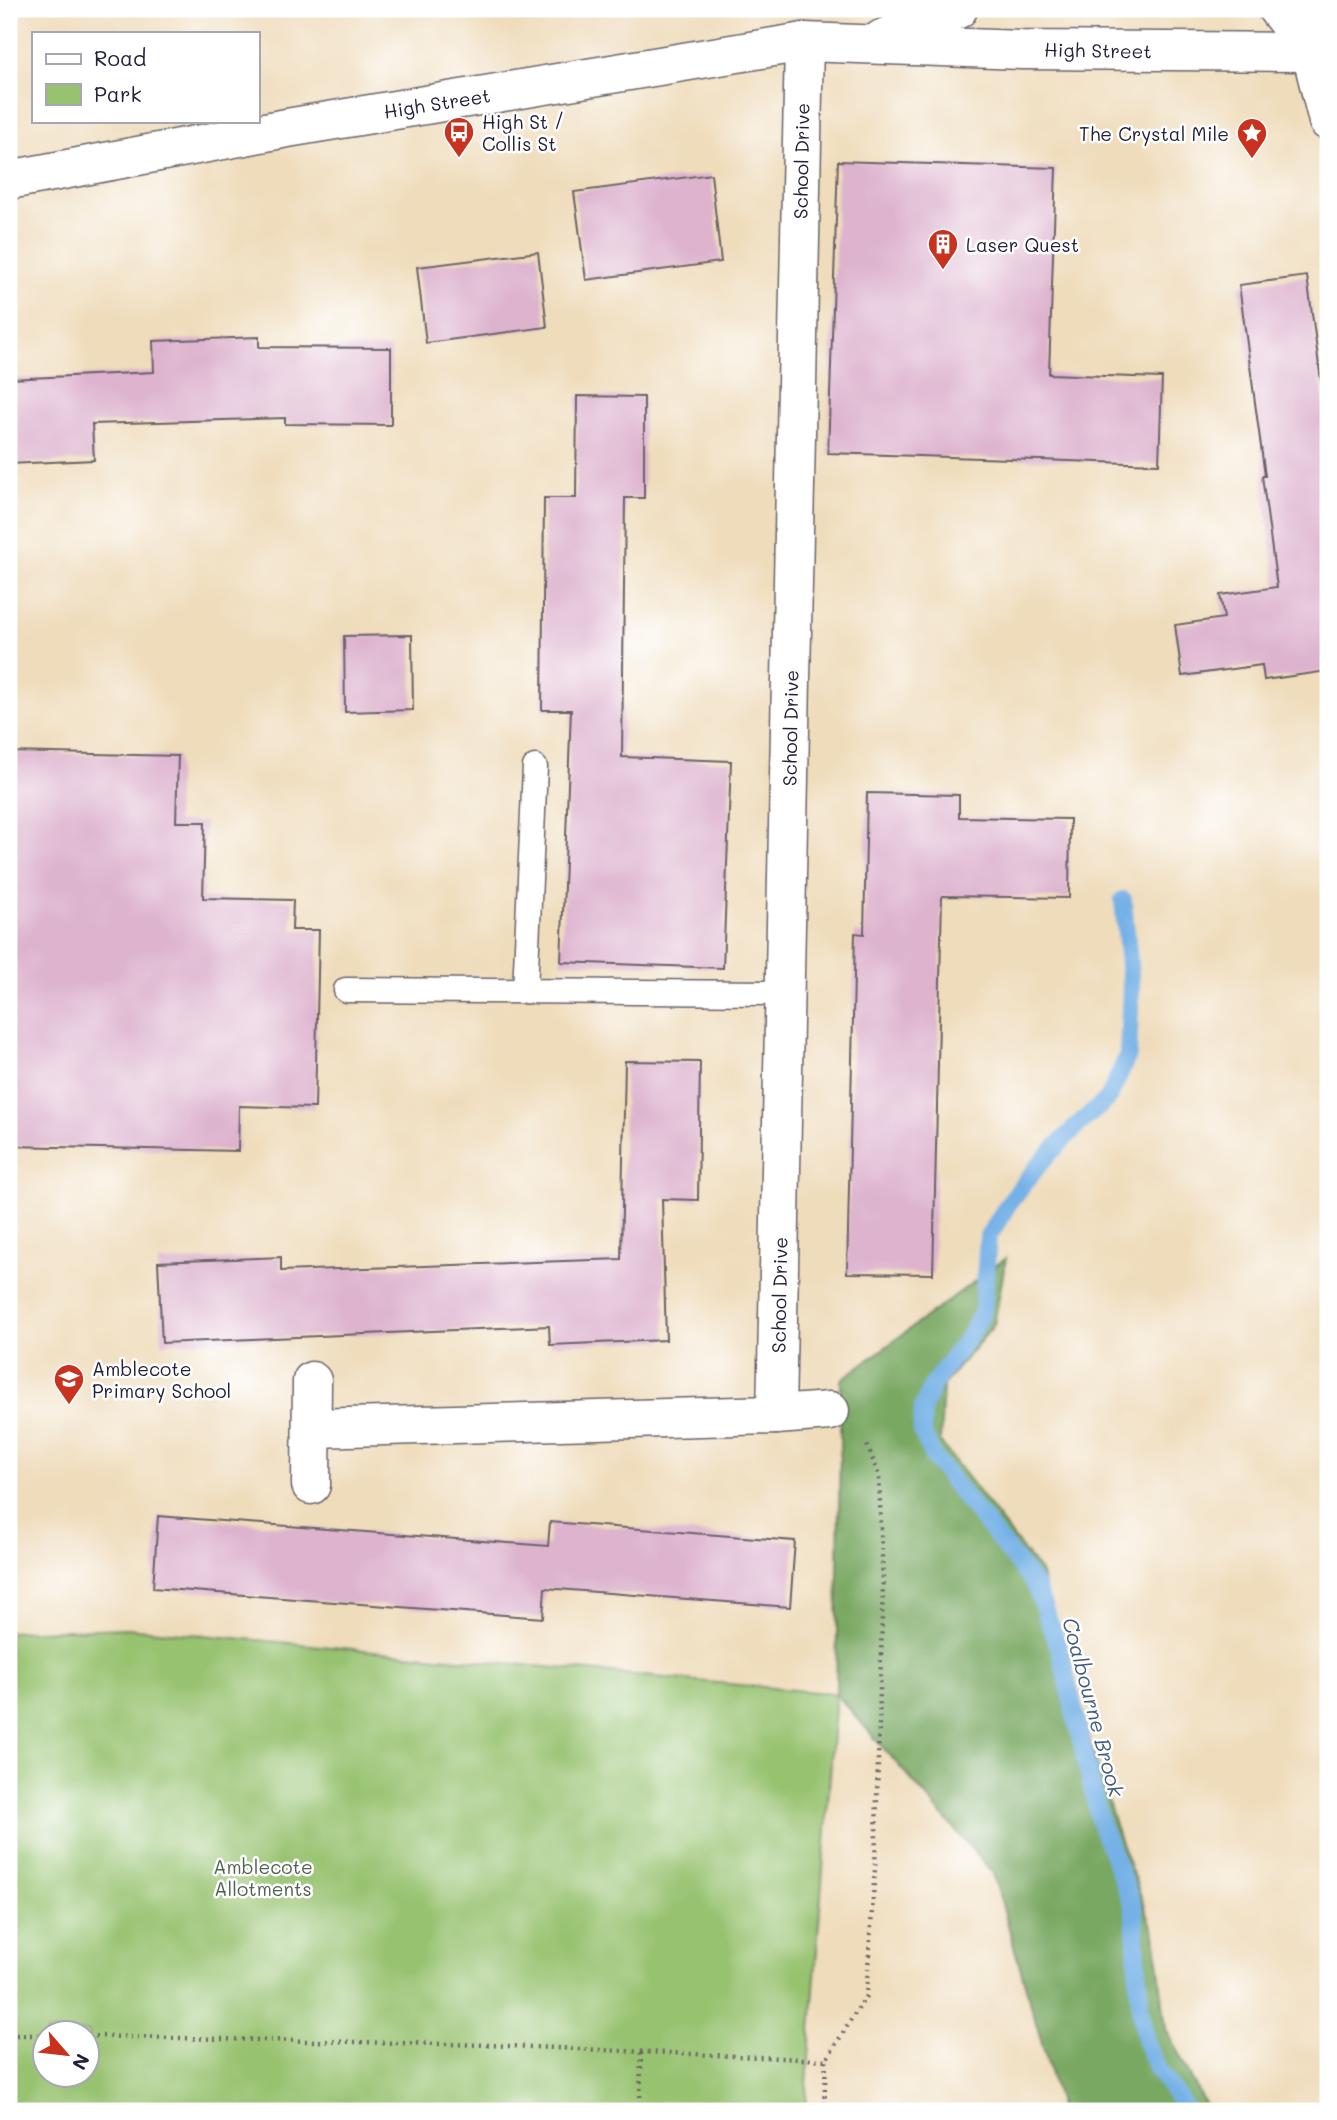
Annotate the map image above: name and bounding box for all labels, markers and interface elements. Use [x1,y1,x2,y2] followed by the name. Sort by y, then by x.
[32,32,259,122] legend
[1044,37,1152,63] street label: High Street
[94,44,146,71] text: Road
[94,80,142,107] text: Park
[382,82,492,124] street label: High Street
[787,103,815,219] street label: School Drive
[482,109,564,156] place label: High St / Collis St
[442,115,476,159] bus stop icon: High St / Collis St
[1235,116,1269,160] place icon: The Crystal Mile
[1079,121,1229,146] place label: The Crystal Mile
[926,227,960,271] building icon: Laser Quest
[966,232,1079,257] place label: Laser Quest
[776,670,804,786] street label: School Drive
[765,1237,793,1353] street label: School Drive
[92,1356,231,1403] place label: Amblecote Primary School
[52,1362,86,1406] school or university icon: Amblecote Primary School
[1057,1614,1131,1800] water label: Coalbourne Brook
[213,1854,313,1901] park label: Amblecote Allotments
[32,2018,102,2088] north arrow
[67,2050,96,2074] text: N

